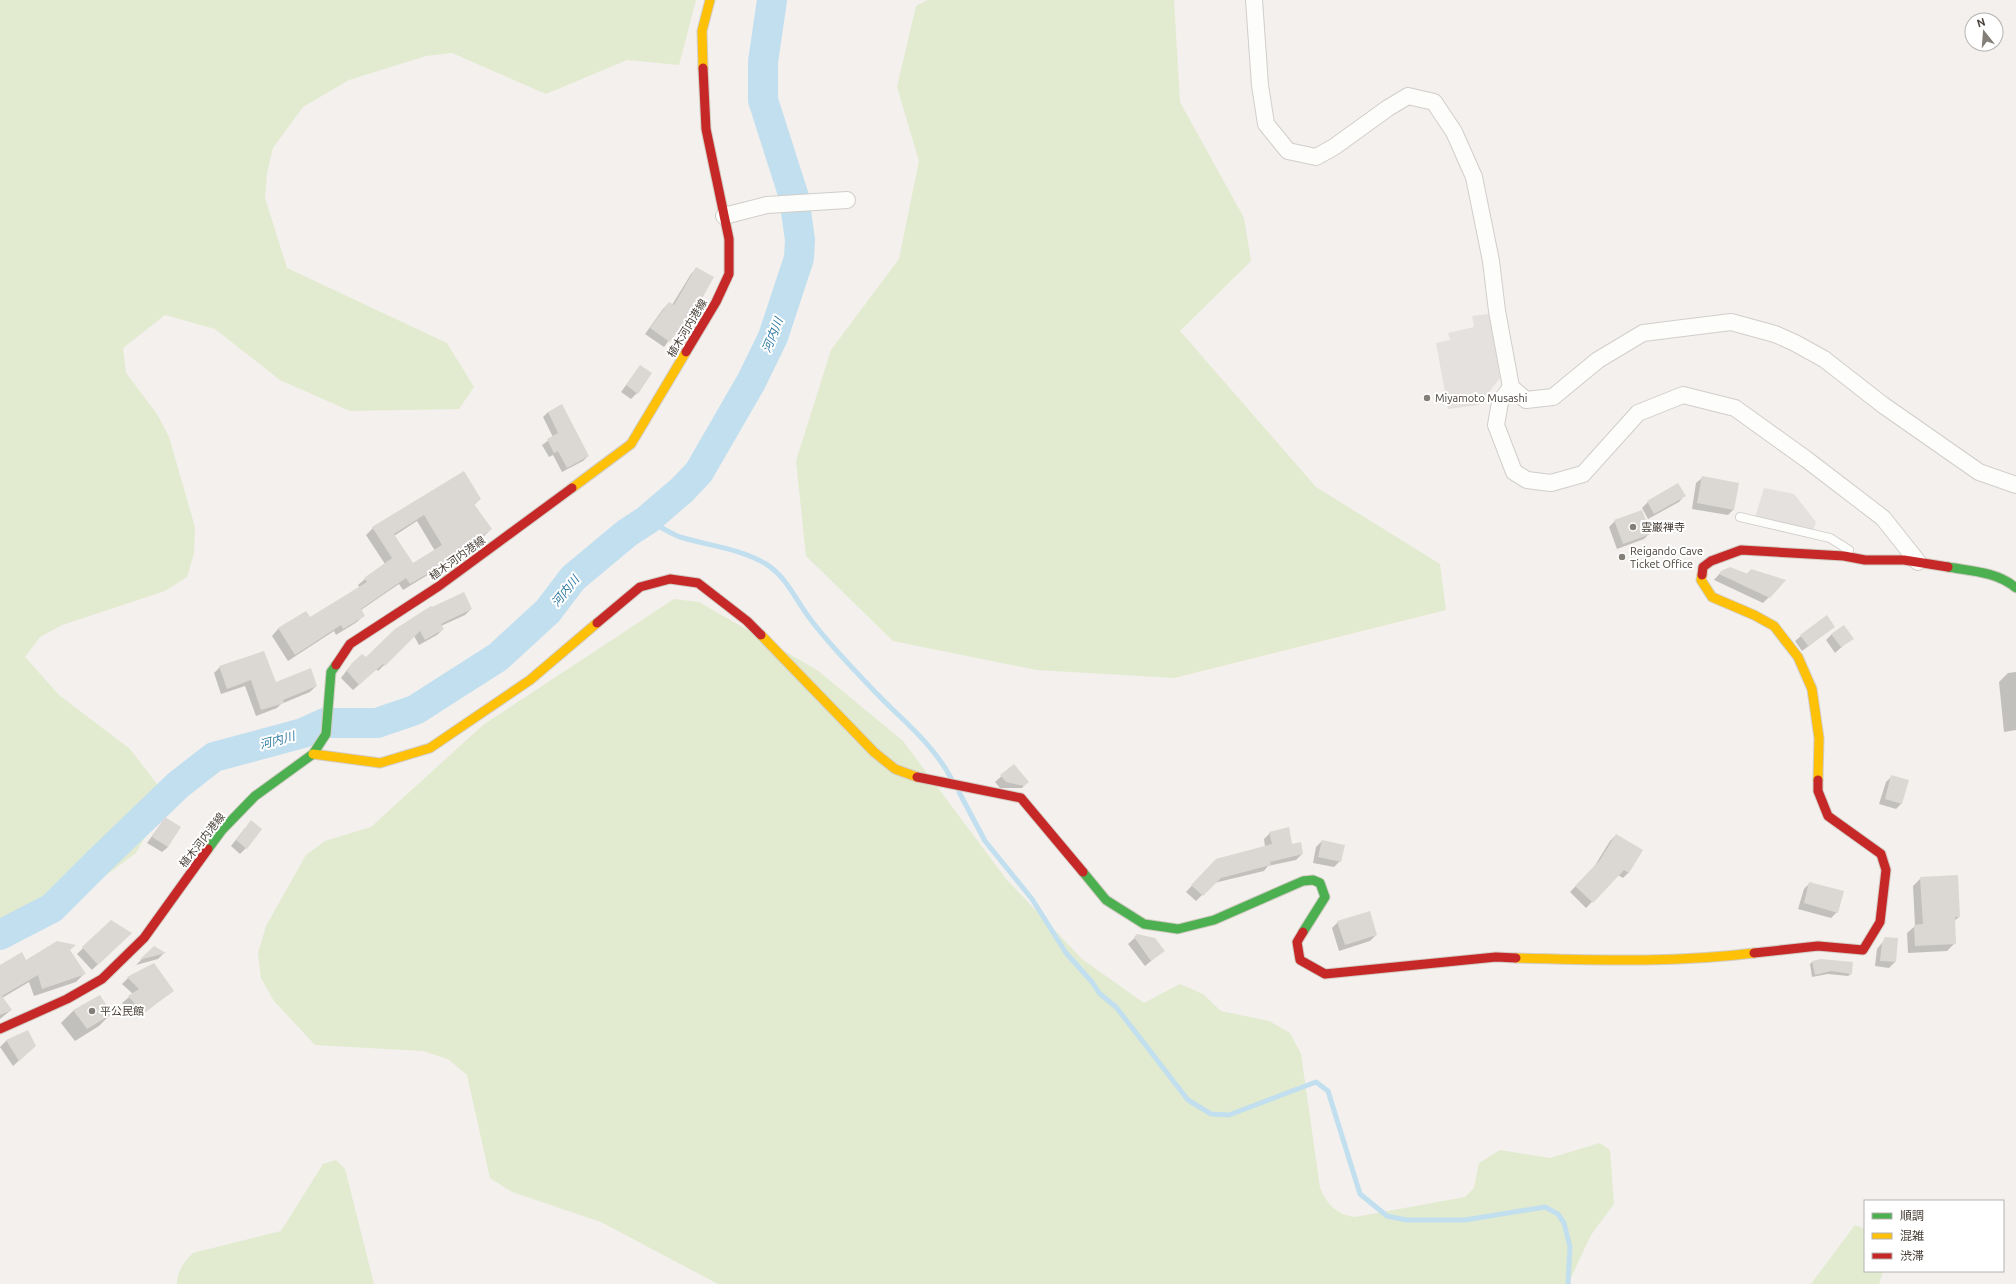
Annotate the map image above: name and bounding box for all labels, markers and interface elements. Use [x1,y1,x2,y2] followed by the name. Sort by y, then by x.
[1964,12,2004,52] north arrow
[1975,15,1987,29] text: N
[665,297,709,359] street label: 植木河内港線
[759,314,786,354] water label: 河内川
[1435,392,1527,404] place label: Miyamoto Musashi
[1422,393,1432,403] marker: Miyamoto Musashi
[1641,521,1685,533] place label: 雲巌禅寺
[1628,522,1638,532] marker: 雲巌禅寺
[427,534,487,582] street label: 植木河内港線
[1630,545,1703,570] place label: Reigando Cave Ticket Office
[1617,552,1627,562] marker: Reigando Cave Ticket Office
[549,571,583,609] water label: 河内川
[258,729,298,751] water label: 河内川
[177,810,227,870] street label: 植木河内港線
[100,1005,144,1017] place label: 平公民館
[87,1006,97,1016] marker: 平公民館
[1864,1200,2004,1272] legend
[1900,1209,1924,1222] text: 順調
[1900,1229,1924,1242] text: 混雑
[1900,1249,1924,1262] text: 渋滞

